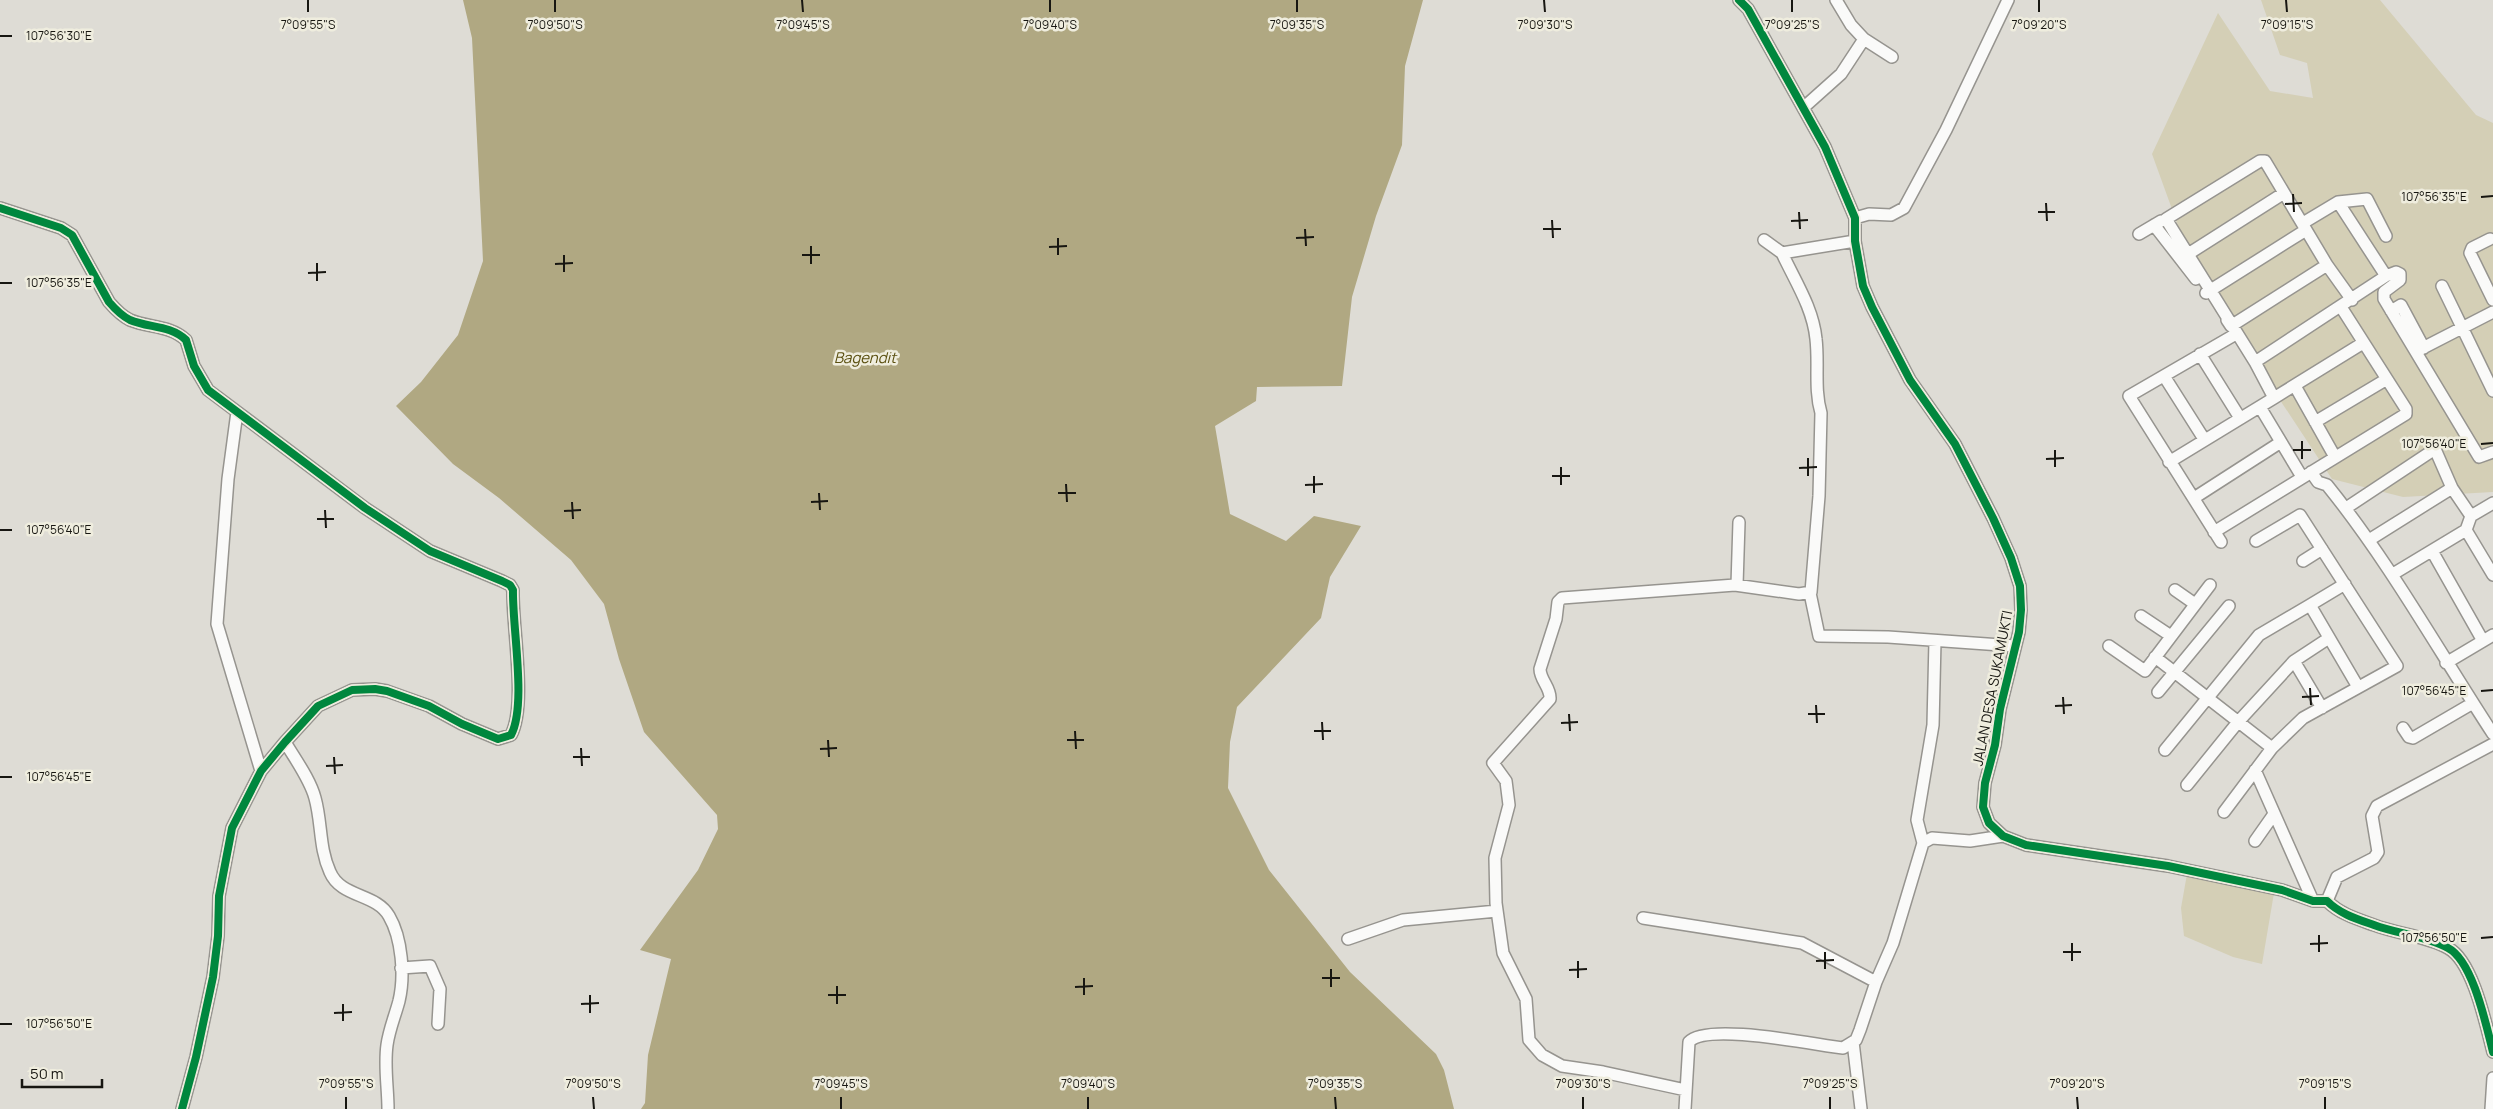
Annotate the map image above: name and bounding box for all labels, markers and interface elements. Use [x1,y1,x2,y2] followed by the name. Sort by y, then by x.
[281,16,335,33] text: 7°09'55"S
[527,16,583,33] text: 7°09'50"S
[776,16,830,33] text: 7°09'45"S
[1023,16,1077,33] text: 7°09'40"S
[1270,16,1324,33] text: 7°09'35"S
[1518,16,1572,33] text: 7°09'30"S
[1765,16,1819,33] text: 7°09'25"S
[2011,16,2067,33] text: 7°09'20"S
[2261,16,2313,33] text: 7°09'15"S
[26,27,92,44] text: 107°56'30"E
[2401,188,2467,205] text: 107°56'35"E
[26,274,92,291] text: 107°56'35"E
[834,347,898,368] water label: Bagendit
[2402,435,2467,452] text: 107°56'40"E
[27,521,92,538] text: 107°56'40"E
[1968,609,2016,767] street label: JALAN DESA SUKAMUKTI
[2402,682,2466,699] text: 107°56'45"E
[27,768,91,785] text: 107°56'45"E
[2401,929,2467,946] text: 107°56'50"E
[26,1015,92,1032] text: 107°56'50"E
[22,1056,102,1088] scale bar
[30,1063,64,1084] text: 50 m
[319,1075,373,1092] text: 7°09'55"S
[565,1075,621,1092] text: 7°09'50"S
[814,1075,868,1092] text: 7°09'45"S
[1061,1075,1115,1092] text: 7°09'40"S
[1308,1075,1362,1092] text: 7°09'35"S
[1556,1075,1610,1092] text: 7°09'30"S
[1803,1075,1857,1092] text: 7°09'25"S
[2049,1075,2105,1092] text: 7°09'20"S
[2299,1075,2351,1092] text: 7°09'15"S

